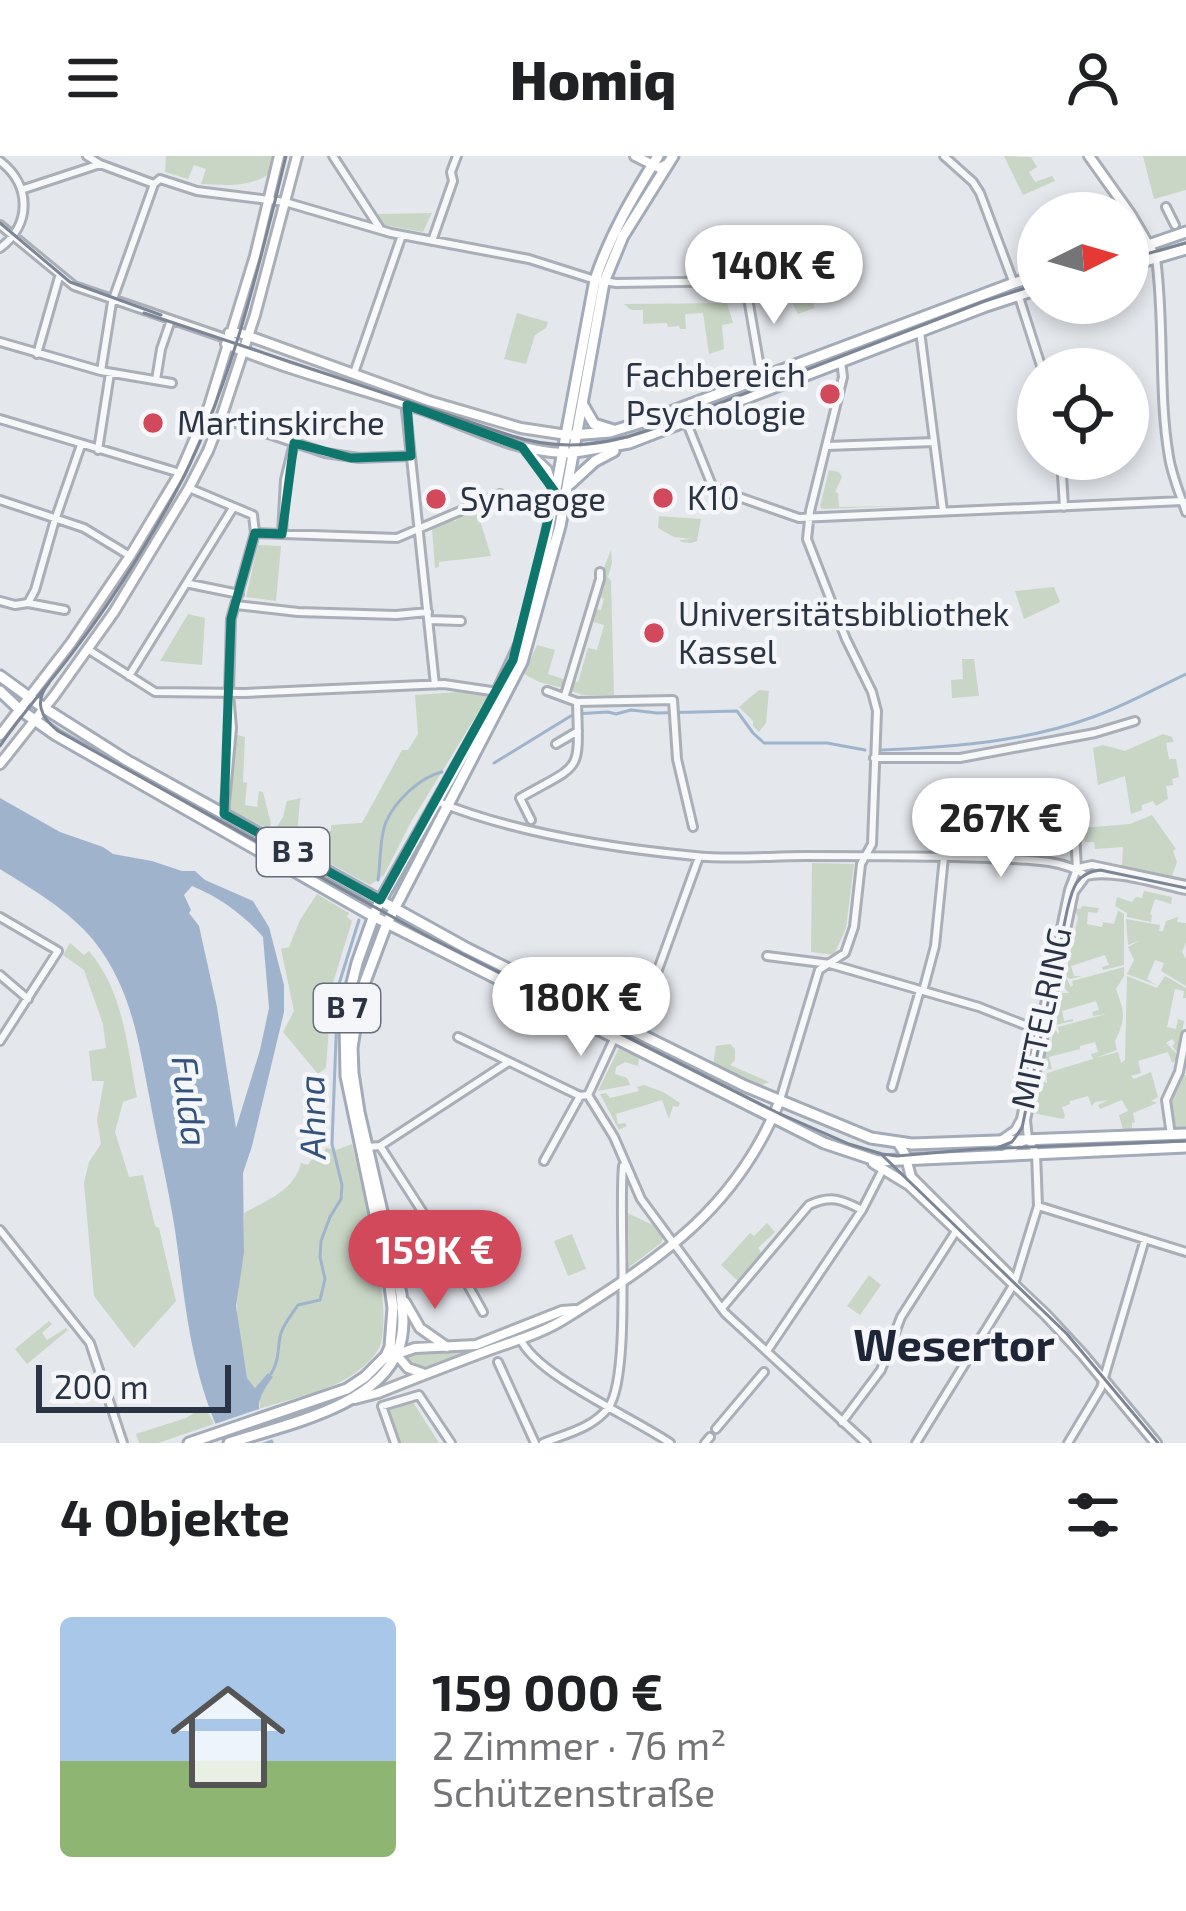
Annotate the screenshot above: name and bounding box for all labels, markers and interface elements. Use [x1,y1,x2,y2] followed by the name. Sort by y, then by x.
[60,45,126,111] icon: menu
[1060,45,1126,111] icon: person
[510,46,676,111] text: Homiq
[1017,192,1149,324] north arrow
[1017,192,1149,480] map controls
[676,225,872,327] pin: 140K €
[712,240,836,287] text: 140K €
[1017,348,1149,480] button: locate
[625,354,806,432] place label: Fachbereich Psychologie
[817,381,843,407] marker: Fachbereich Psychologie
[177,402,385,442] place label: Martinskirche
[140,410,166,436] marker: Martinskirche
[687,477,740,517] place label: K10
[460,478,606,518] place label: Synagoge
[650,485,676,511] marker: K10
[423,486,449,512] marker: Synagoge
[678,593,1010,671] place label: Universitätsbibliothek Kassel
[641,620,667,646] marker: Universitätsbibliothek Kassel
[903,778,1099,880] pin: 267K €
[939,793,1063,840] text: 267K €
[257,828,329,876] road number: B 3
[1001,923,1079,1112] street label: MITTELRING
[483,957,679,1059] pin: 180K €
[519,972,643,1019] text: 180K €
[314,984,380,1032] road number: B 7
[165,1053,218,1149] water label: Fulda
[288,1074,333,1162] water label: Ahna
[337,1210,533,1312] pin: 159K €
[375,1225,495,1272] text: 159K €
[853,1316,1055,1370] district label: Wesertor
[36,1359,231,1412] scale bar
[54,1366,149,1406] text: 200 m
[1060,1482,1126,1548] icon: filters
[60,1485,290,1546] text: 4 Objekte
[432,1660,664,1721] text: 159 000 €
[156,1665,300,1809] icon: home
[432,1721,726,1768] text: 2 Zimmer · 76 m²
[432,1768,715,1815] text: Schützenstraße

